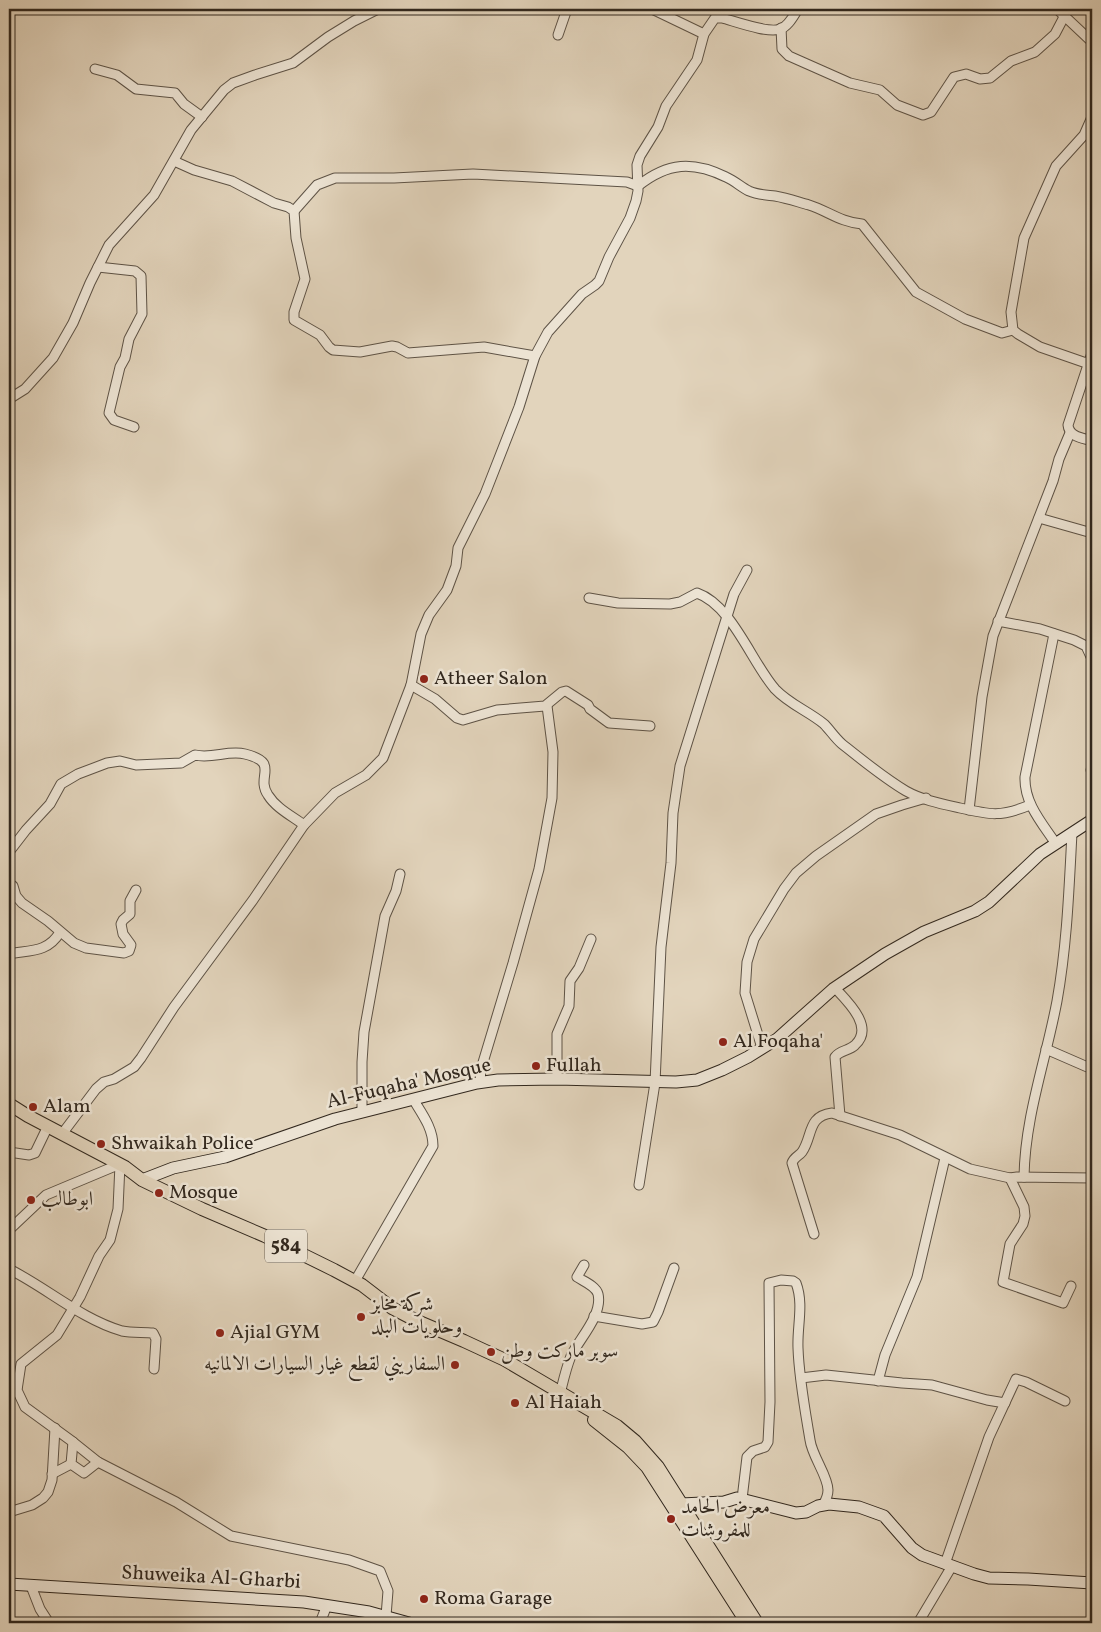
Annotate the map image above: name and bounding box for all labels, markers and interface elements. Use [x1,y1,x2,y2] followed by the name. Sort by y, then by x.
[434,665,548,693] place label: Atheer Salon
[418,673,430,685] marker: Atheer Salon
[733,1028,823,1056] place label: Al Foqaha'
[717,1036,729,1048] marker: Al Foqaha'
[324,1051,494,1117] street label: Al-Fuqaha' Mosque
[546,1052,602,1080] place label: Fullah
[530,1060,542,1072] marker: Fullah
[43,1093,91,1121] place label: Alam
[27,1101,39,1113] marker: Alam
[111,1130,253,1158] place label: Shwaikah Police
[95,1138,107,1150] marker: Shwaikah Police
[169,1179,238,1207] place label: Mosque
[41,1186,93,1214] place label: ابوطالب
[153,1187,165,1199] marker: Mosque
[25,1194,37,1206] marker: ابوطالب
[265,1230,307,1262] road number: 584
[369,1291,462,1342] place label: شركة مخابز وحلويات البلد
[355,1311,367,1323] marker: شركة مخابز وحلويات البلد
[230,1319,320,1347] place label: Ajial GYM
[214,1327,226,1339] marker: Ajial GYM
[501,1338,618,1366] place label: سوبر ماركت وطن
[485,1346,497,1358] marker: سوبر ماركت وطن
[204,1351,445,1381] place label: السفاريني لقطع غيار السيارات الالمانيه
[449,1359,461,1371] marker: السفاريني لقطع غيار السيارات الالمانيه
[525,1389,602,1417] place label: Al Haiah
[509,1397,521,1409] marker: Al Haiah
[681,1494,770,1545] place label: معرض الحامد للمفروشات
[665,1513,677,1525] marker: معرض الحامد للمفروشات
[120,1559,302,1597] street label: Shuweika Al-Gharbi
[434,1585,552,1613] place label: Roma Garage
[418,1593,430,1605] marker: Roma Garage

